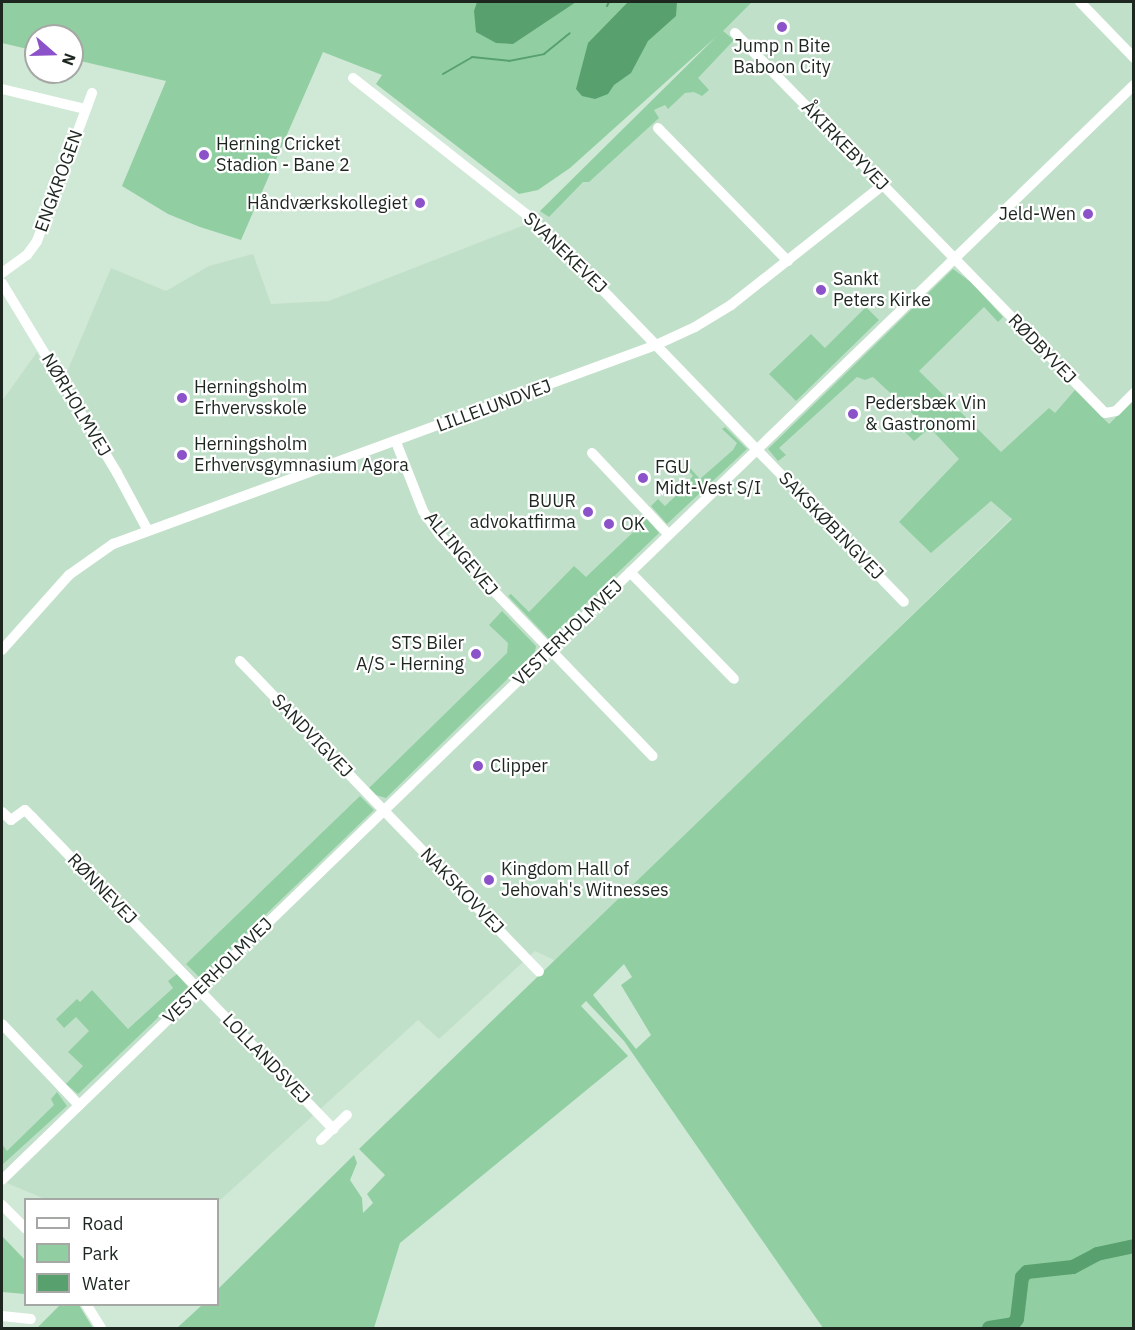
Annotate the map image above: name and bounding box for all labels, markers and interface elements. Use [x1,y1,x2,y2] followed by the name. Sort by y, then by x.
[775,20,789,34] marker: Jump n Bite Baboon City
[24,24,84,84] north arrow
[733,36,831,78] place label: Jump n Bite Baboon City
[58,51,80,68] text: N
[797,97,893,195] street label: ÅKIRKEBYVEJ
[31,127,87,235] street label: ENGKROGEN
[216,134,350,176] place label: Herning Cricket Stadion - Bane 2
[197,148,211,162] marker: Herning Cricket Stadion - Bane 2
[247,192,408,214] place label: Håndværkskollegiet
[413,196,427,210] marker: Håndværkskollegiet
[999,203,1076,225] place label: Jeld-Wen
[1081,207,1095,221] marker: Jeld-Wen
[519,208,611,298] street label: SVANEKEVEJ
[833,269,931,312] place label: Sankt Peters Kirke
[814,283,828,297] marker: Sankt Peters Kirke
[1003,310,1081,388] street label: RØDBYVEJ
[37,350,115,460] street label: NØRHOLMVEJ
[434,375,554,437] street label: LILLELUNDVEJ
[194,377,307,420] place label: Herningsholm Erhvervsskole
[175,391,189,405] marker: Herningsholm Erhvervsskole
[865,393,987,436] place label: Pedersbæk Vin & Gastronomi
[846,407,860,421] marker: Pedersbæk Vin & Gastronomi
[194,434,409,476] place label: Herningsholm Erhvervsgymnasium Agora
[175,448,189,462] marker: Herningsholm Erhvervsgymnasium Agora
[655,457,761,500] place label: FGU Midt-Vest S/I
[774,468,888,584] street label: SAKSKØBINGVEJ
[636,471,650,485] marker: FGU Midt-Vest S/I
[470,491,576,534] place label: BUUR advokatfirma
[581,505,595,519] marker: BUUR advokatfirma
[420,508,502,600] street label: ALLINGEVEJ
[621,513,645,535] place label: OK
[602,517,616,531] marker: OK
[509,575,627,691] street label: VESTERHOLMVEJ
[356,633,464,676] place label: STS Biler A/S - Herning
[469,647,483,661] marker: STS Biler A/S - Herning
[267,690,357,782] street label: SANDVIGVEJ
[490,755,548,777] place label: Clipper
[471,759,485,773] marker: Clipper
[416,844,508,938] street label: NAKSKOVVEJ
[63,849,141,929] street label: RØNNEVEJ
[501,859,669,902] place label: Kingdom Hall of Jehovah's Witnesses
[482,873,496,887] marker: Kingdom Hall of Jehovah's Witnesses
[159,913,277,1029] street label: VESTERHOLMVEJ
[218,1010,314,1108] street label: LOLLANDSVEJ
[24,1198,219,1306] legend
[82,1212,123,1235] text: Road
[82,1242,118,1265] text: Park
[82,1272,130,1295] text: Water

